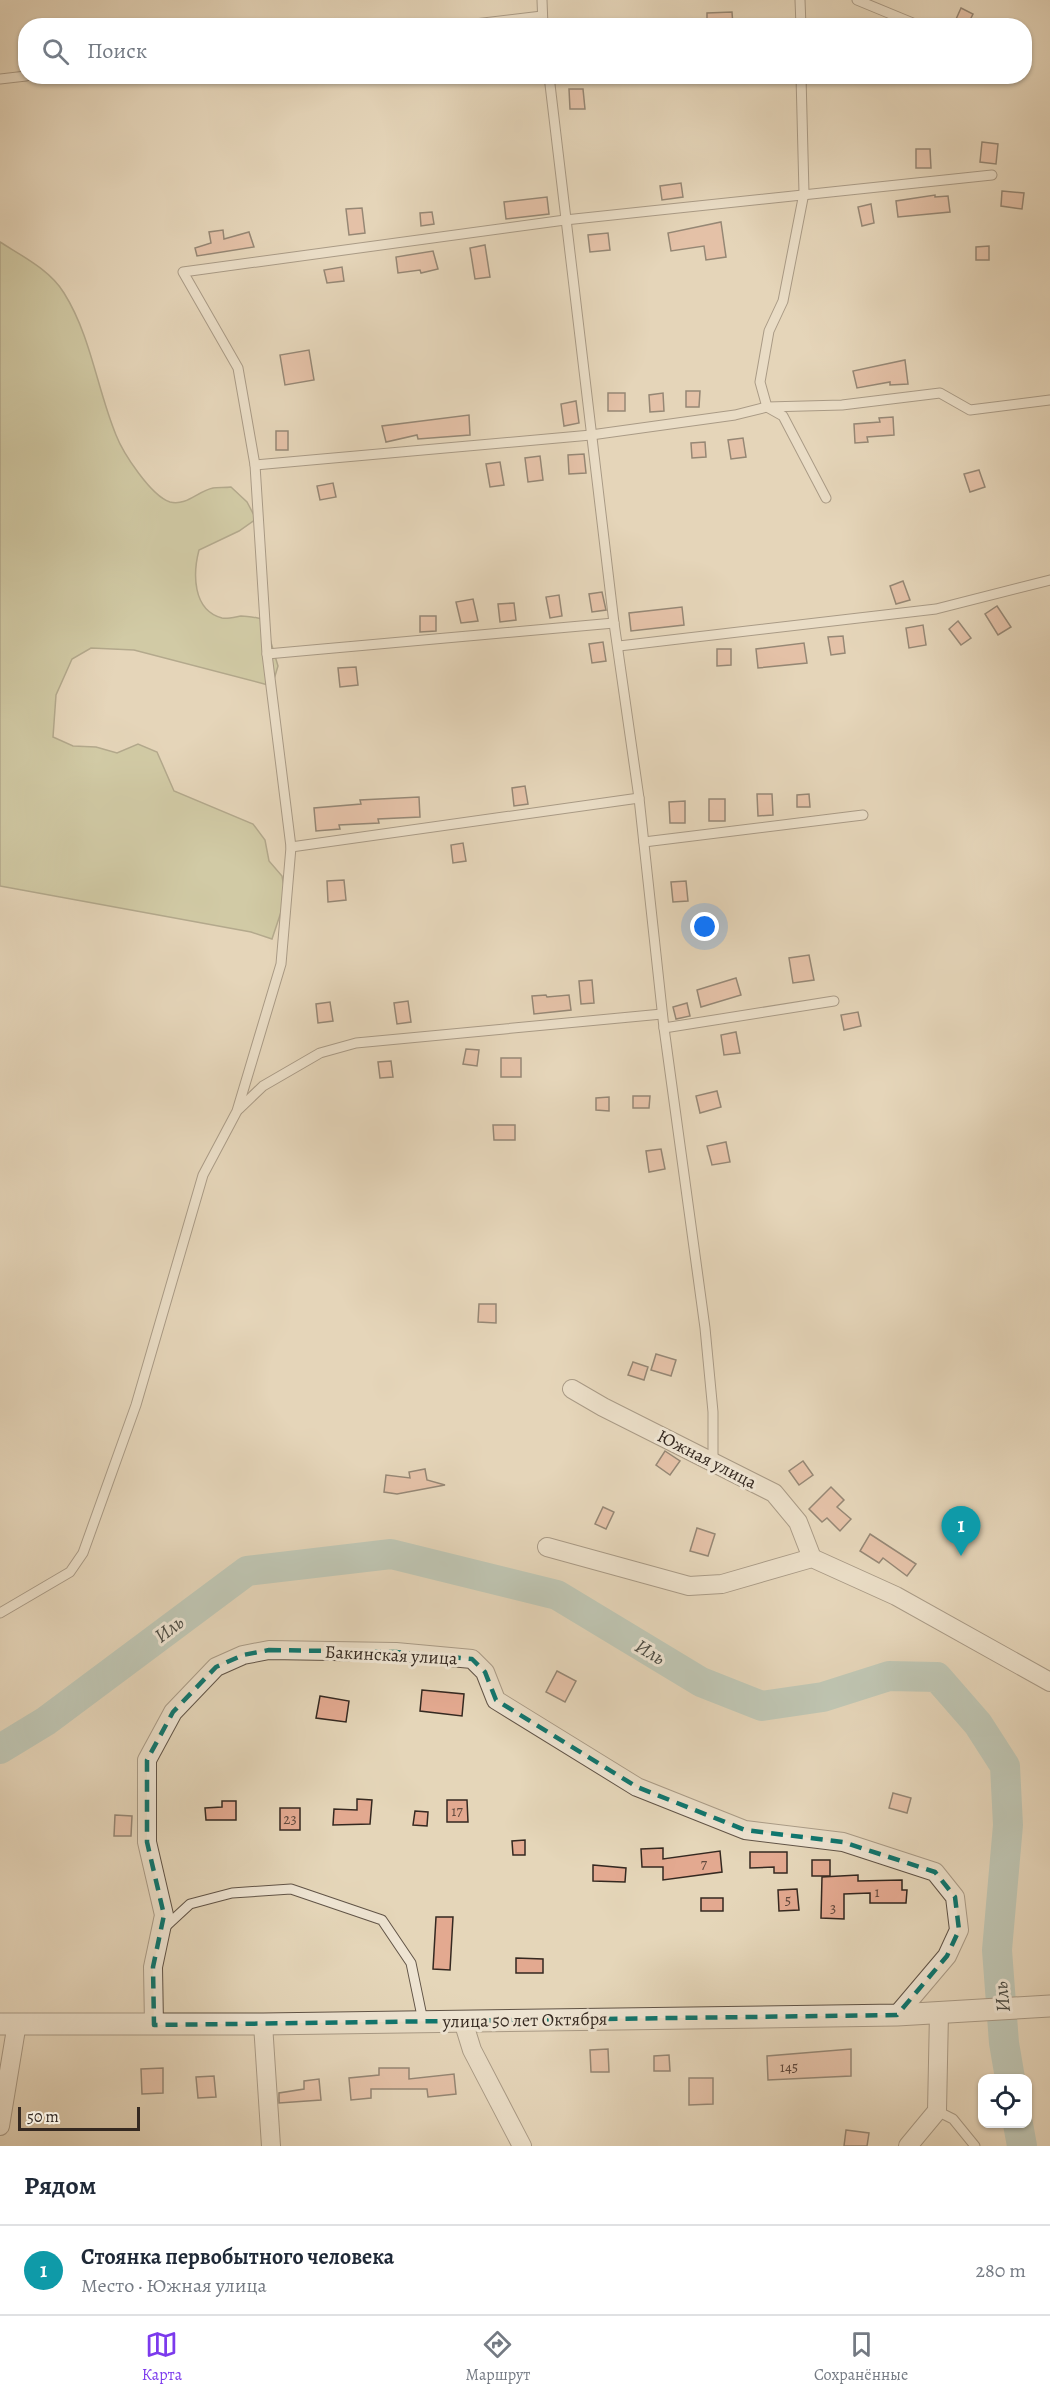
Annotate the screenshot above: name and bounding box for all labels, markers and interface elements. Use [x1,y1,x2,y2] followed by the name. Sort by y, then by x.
[18,18,1032,84] search box
[39,35,72,68] icon: search
[87,36,147,66] text: Поиск
[690,912,719,941] your location
[653,1424,761,1495] street label: Южная улица
[942,1506,980,1556] pin: 1
[149,1609,189,1649] water label: Иль
[630,1633,670,1671] water label: Иль
[324,1640,459,1670] street label: Бакинская улица
[451,1801,463,1821] house number: 17
[283,1809,297,1829] house number: 23
[701,1854,708,1874] house number: 7
[874,1882,880,1902] house number: 1
[785,1890,791,1910] house number: 5
[830,1898,836,1918] house number: 3
[987,1980,1017,2014] water label: Иль
[441,2007,608,2033] street label: улица 50 лет Октября
[780,2057,798,2077] house number: 145
[978,2074,1032,2128] map controls
[978,2074,1032,2128] button: locate
[18,2104,140,2132] scale bar
[27,2106,59,2128] text: 50 m
[24,2168,96,2203] text: Рядом
[81,2242,394,2272] text: Стоянка первобытного человека
[40,2257,47,2284] text: 1
[976,2257,1026,2284] text: 280 m
[81,2272,267,2299] text: Место · Южная улица
[142,2328,182,2386] tab: Карта
[466,2328,530,2386] tab: Маршрут
[814,2328,908,2386] tab: Сохранённые

